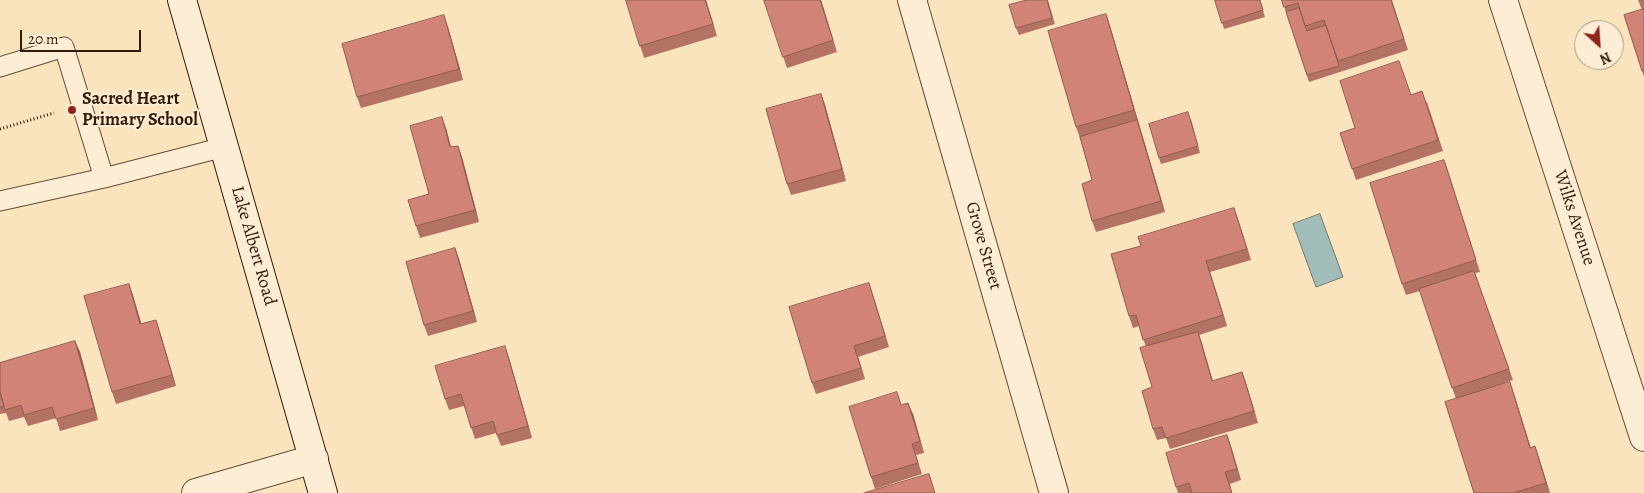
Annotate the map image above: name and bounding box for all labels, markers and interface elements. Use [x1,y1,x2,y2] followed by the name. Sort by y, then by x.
[22,20,144,52] scale bar
[1574,20,1624,70] north arrow
[28,29,59,49] text: 20 m
[1597,47,1614,69] text: N
[82,89,198,132] place label: Sacred Heart Primary School
[66,104,78,116] marker: Sacred Heart Primary School
[1548,168,1600,268] street label: Wilks Avenue
[226,184,280,308] street label: Lake Albert Road
[960,199,1006,293] street label: Grove Street

